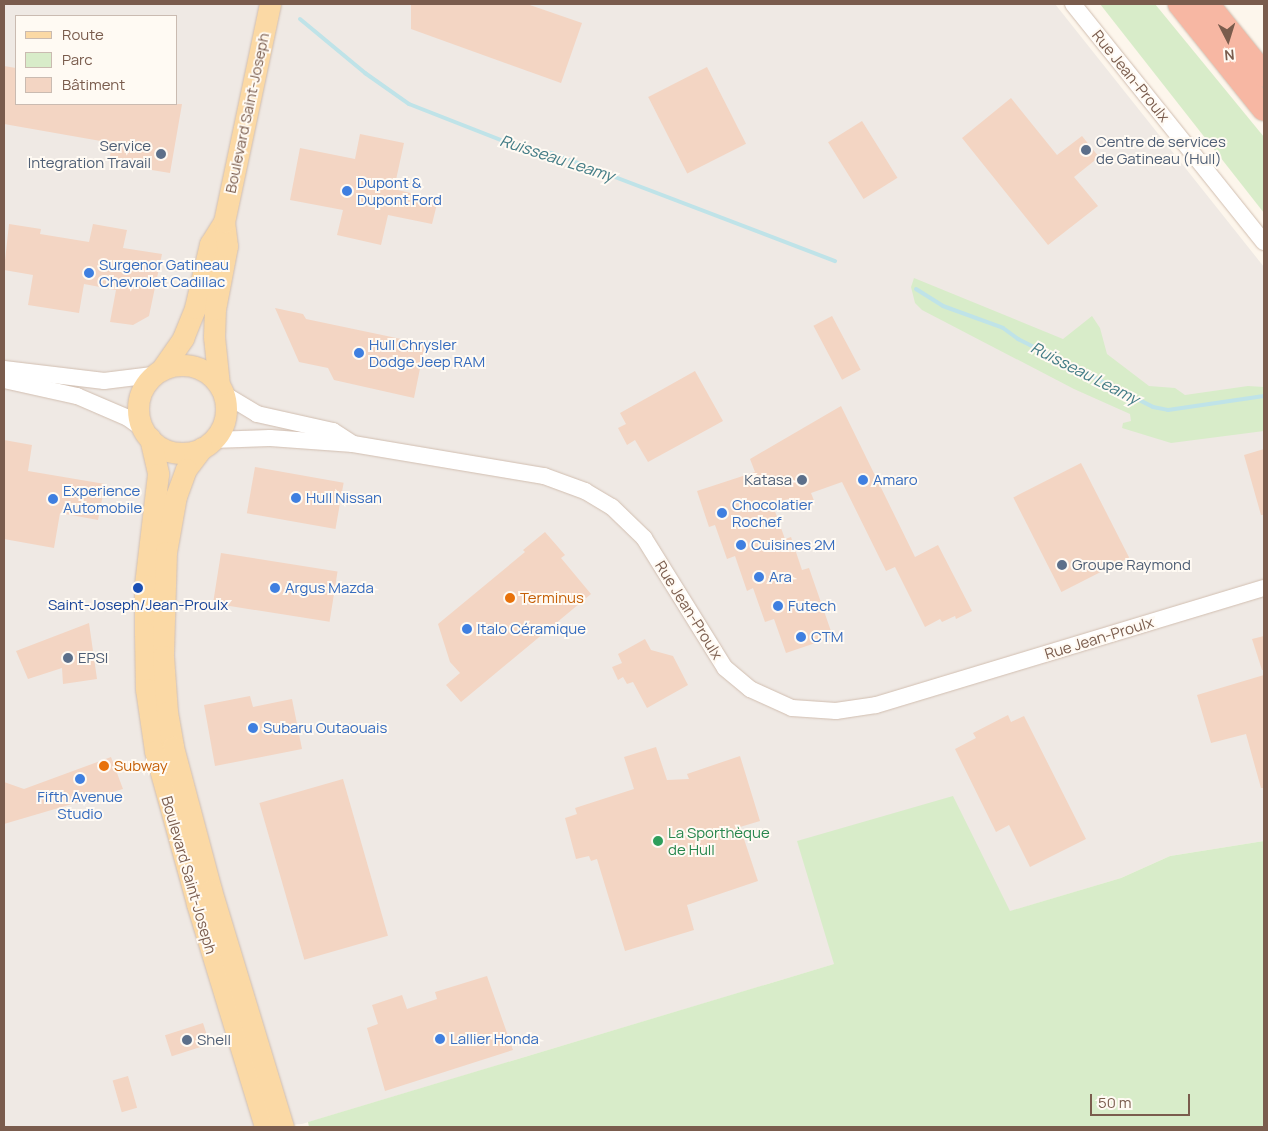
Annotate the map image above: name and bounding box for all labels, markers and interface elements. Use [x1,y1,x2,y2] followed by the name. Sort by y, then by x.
[15,15,178,105] legend
[1203,15,1253,65] north arrow
[62,24,104,45] text: Route
[1089,27,1173,125] street label: Rue Jean-Proulx
[221,31,273,195] street label: Boulevard Saint-Joseph
[1224,46,1235,65] text: N
[62,49,93,70] text: Parc
[62,74,125,95] text: Bâtiment
[498,131,616,185] water label: Ruisseau Leamy
[1096,132,1226,167] place label: Centre de services de Gatineau (Hull)
[28,136,151,171] place label: Service Integration Travail
[1080,144,1092,156] marker: Centre de services de Gatineau (Hull)
[155,148,167,160] marker: Service Integration Travail
[357,173,442,208] place label: Dupont & Dupont Ford
[341,185,353,197] marker: Dupont & Dupont Ford
[99,255,229,290] place label: Surgenor Gatineau Chevrolet Cadillac
[83,267,95,279] marker: Surgenor Gatineau Chevrolet Cadillac
[369,335,485,370] place label: Hull Chrysler Dodge Jeep RAM
[1028,337,1142,409] water label: Ruisseau Leamy
[353,347,365,359] marker: Hull Chrysler Dodge Jeep RAM
[744,471,792,489] place label: Katasa
[873,471,918,489] place label: Amaro
[796,474,808,486] marker: Katasa
[857,474,869,486] marker: Amaro
[63,481,142,516] place label: Experience Automobile
[306,489,382,507] place label: Hull Nissan
[290,492,302,504] marker: Hull Nissan
[47,493,59,505] marker: Experience Automobile
[732,495,813,530] place label: Chocolatier Rochef
[716,507,728,519] marker: Chocolatier Rochef
[751,536,835,554] place label: Cuisines 2M
[735,539,747,551] marker: Cuisines 2M
[1072,556,1191,574] place label: Groupe Raymond
[651,557,727,663] street label: Rue Jean-Proulx
[1056,559,1068,571] marker: Groupe Raymond
[769,568,792,586] place label: Ara
[753,571,765,583] marker: Ara
[285,579,374,597] place label: Argus Mazda
[132,582,144,594] marker: Saint-Joseph/Jean-Proulx
[269,582,281,594] marker: Argus Mazda
[520,589,584,607] place label: Terminus
[504,592,516,604] marker: Terminus
[48,596,228,614] place label: Saint-Joseph/Jean-Proulx
[788,597,836,615] place label: Futech
[772,600,784,612] marker: Futech
[1042,613,1156,663] street label: Rue Jean-Proulx
[477,620,586,638] place label: Italo Céramique
[461,623,473,635] marker: Italo Céramique
[811,628,843,646] place label: CTM
[795,631,807,643] marker: CTM
[78,649,108,667] place label: EPSI
[62,652,74,664] marker: EPSI
[263,719,387,737] place label: Subaru Outaouais
[247,722,259,734] marker: Subaru Outaouais
[114,757,168,775] place label: Subway
[98,760,110,772] marker: Subway
[74,773,86,785] marker: Fifth Avenue Studio
[37,787,123,822] place label: Fifth Avenue Studio
[158,794,220,956] street label: Boulevard Saint-Joseph
[668,823,770,858] place label: La Sporthèque de Hull
[652,835,664,847] marker: La Sporthèque de Hull
[450,1030,539,1048] place label: Lallier Honda
[197,1031,231,1049] place label: Shell
[434,1033,446,1045] marker: Lallier Honda
[181,1034,193,1046] marker: Shell
[1093,1084,1193,1116] scale bar
[1098,1092,1132,1113] text: 50 m

